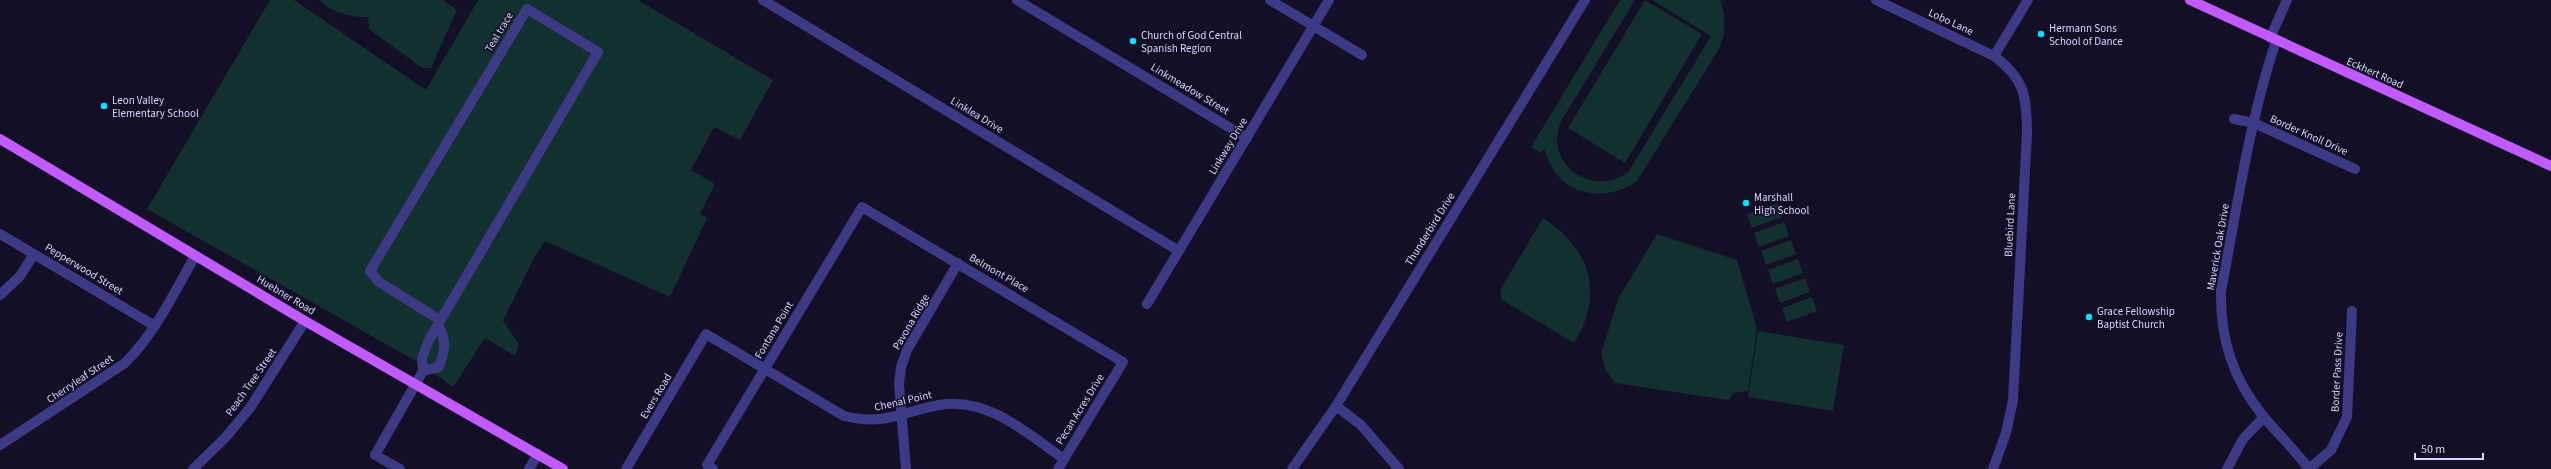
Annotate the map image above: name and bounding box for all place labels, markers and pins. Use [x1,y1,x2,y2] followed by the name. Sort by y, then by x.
[2049,21,2123,49] place label: Hermann Sons School of Dance
[1141,28,1242,56] place label: Church of God Central Spanish Region
[2036,29,2046,39] marker: Hermann Sons School of Dance
[1128,36,1138,46] marker: Church of God Central Spanish Region
[112,93,199,121] place label: Leon Valley Elementary School
[99,101,109,111] marker: Leon Valley Elementary School
[1754,190,1809,218] place label: Marshall High School
[1741,198,1751,208] marker: Marshall High School
[2097,304,2175,332] place label: Grace Fellowship Baptist Church
[2084,312,2094,322] marker: Grace Fellowship Baptist Church

